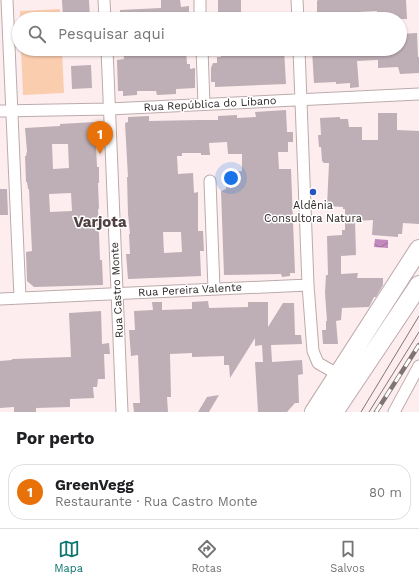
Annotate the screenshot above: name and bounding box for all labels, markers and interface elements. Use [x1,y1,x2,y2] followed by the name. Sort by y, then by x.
[12,12,407,56] search box
[26,23,48,45] icon: search
[58,25,165,43] text: Pesquisar aqui
[143,94,277,114] street label: Rua República do Líbano
[87,121,113,154] pin: 1
[221,168,241,188] your location
[308,187,318,197] marker: Aldênia Consultora Natura
[264,199,362,225] place label: Aldênia Consultora Natura
[73,213,127,231] district label: Varjota
[108,242,126,338] street label: Rua Castro Monte
[138,281,242,299] street label: Rua Pereira Valente
[16,428,94,448] text: Por perto
[55,476,134,494] text: GreenVegg
[27,485,33,500] text: 1
[369,485,402,500] text: 80 m
[55,494,257,509] text: Restaurante · Rua Castro Monte
[54,538,83,575] tab: Mapa
[191,538,222,575] tab: Rotas
[330,538,365,575] tab: Salvos

